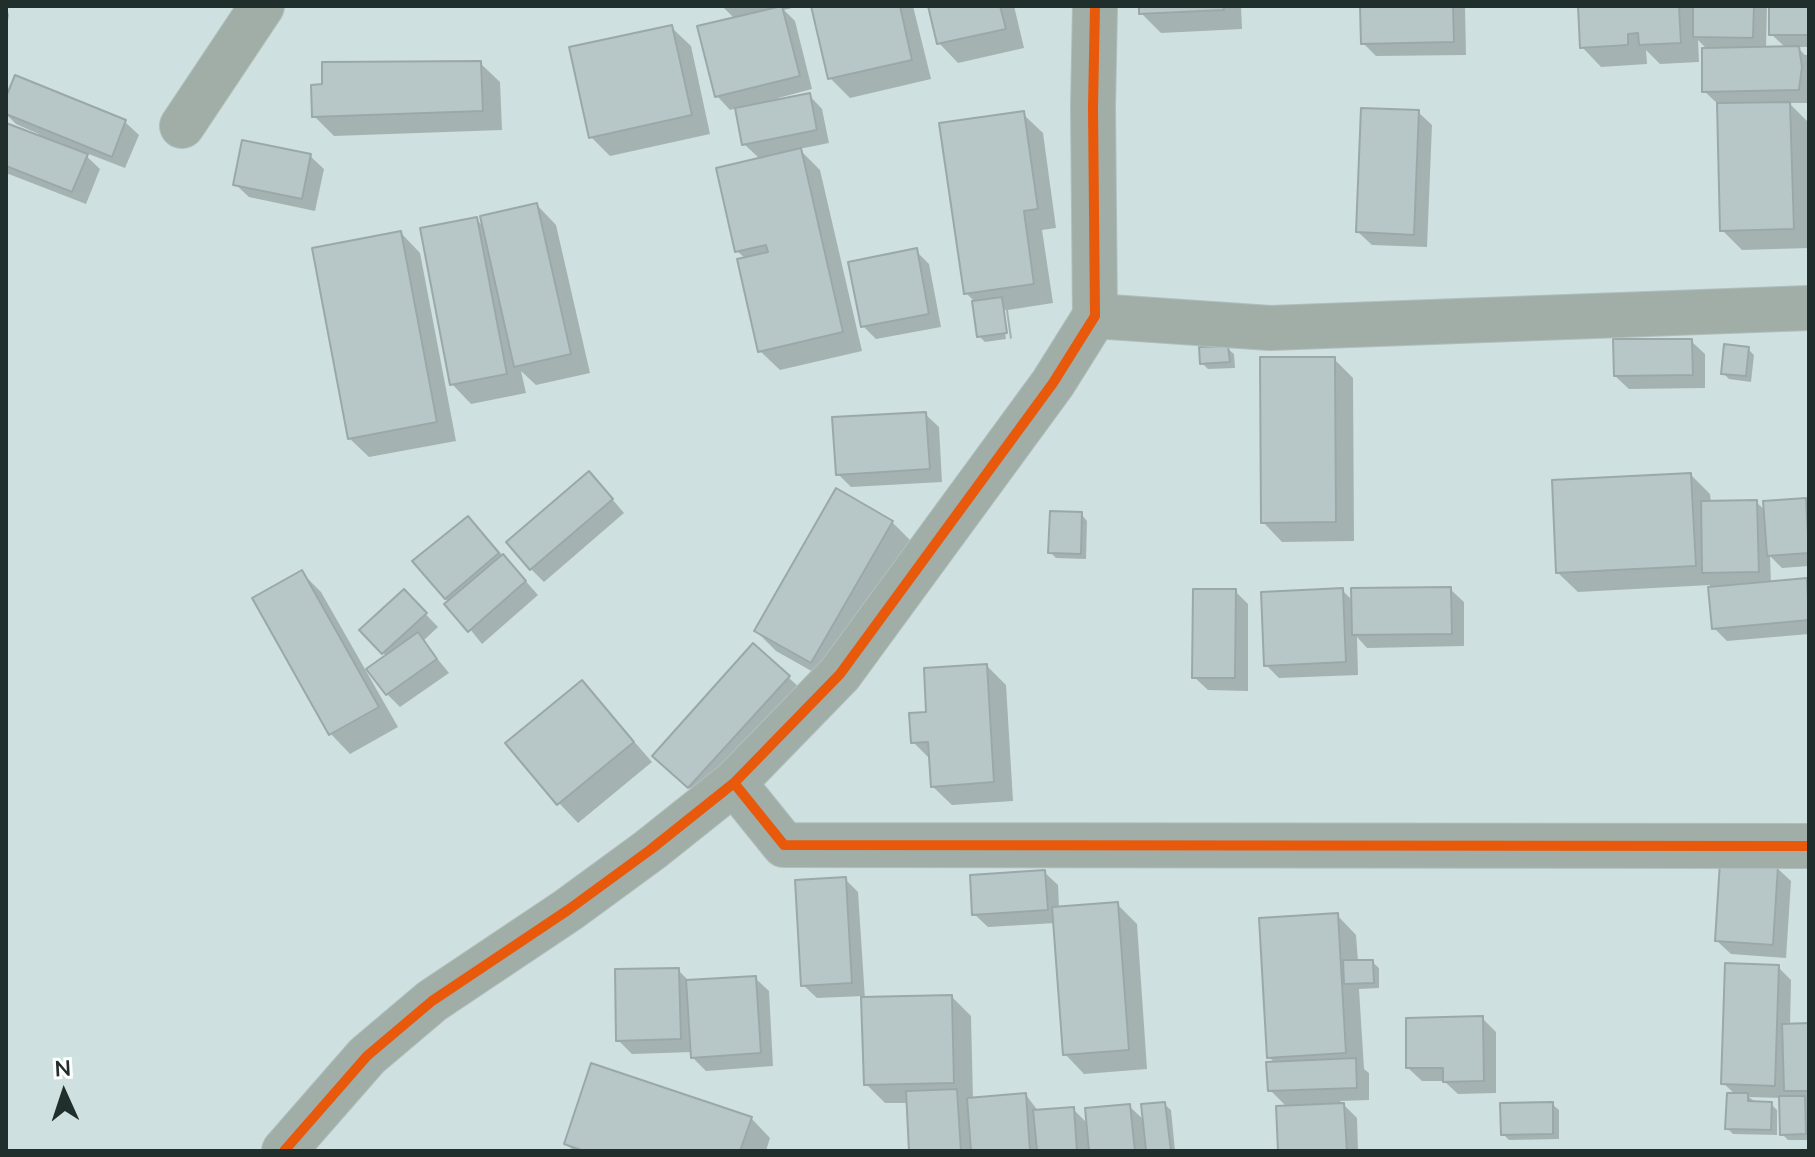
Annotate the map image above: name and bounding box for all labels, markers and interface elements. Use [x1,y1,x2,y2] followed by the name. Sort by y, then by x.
[24,1053,104,1133] north arrow
[54,1054,72,1084] text: N

